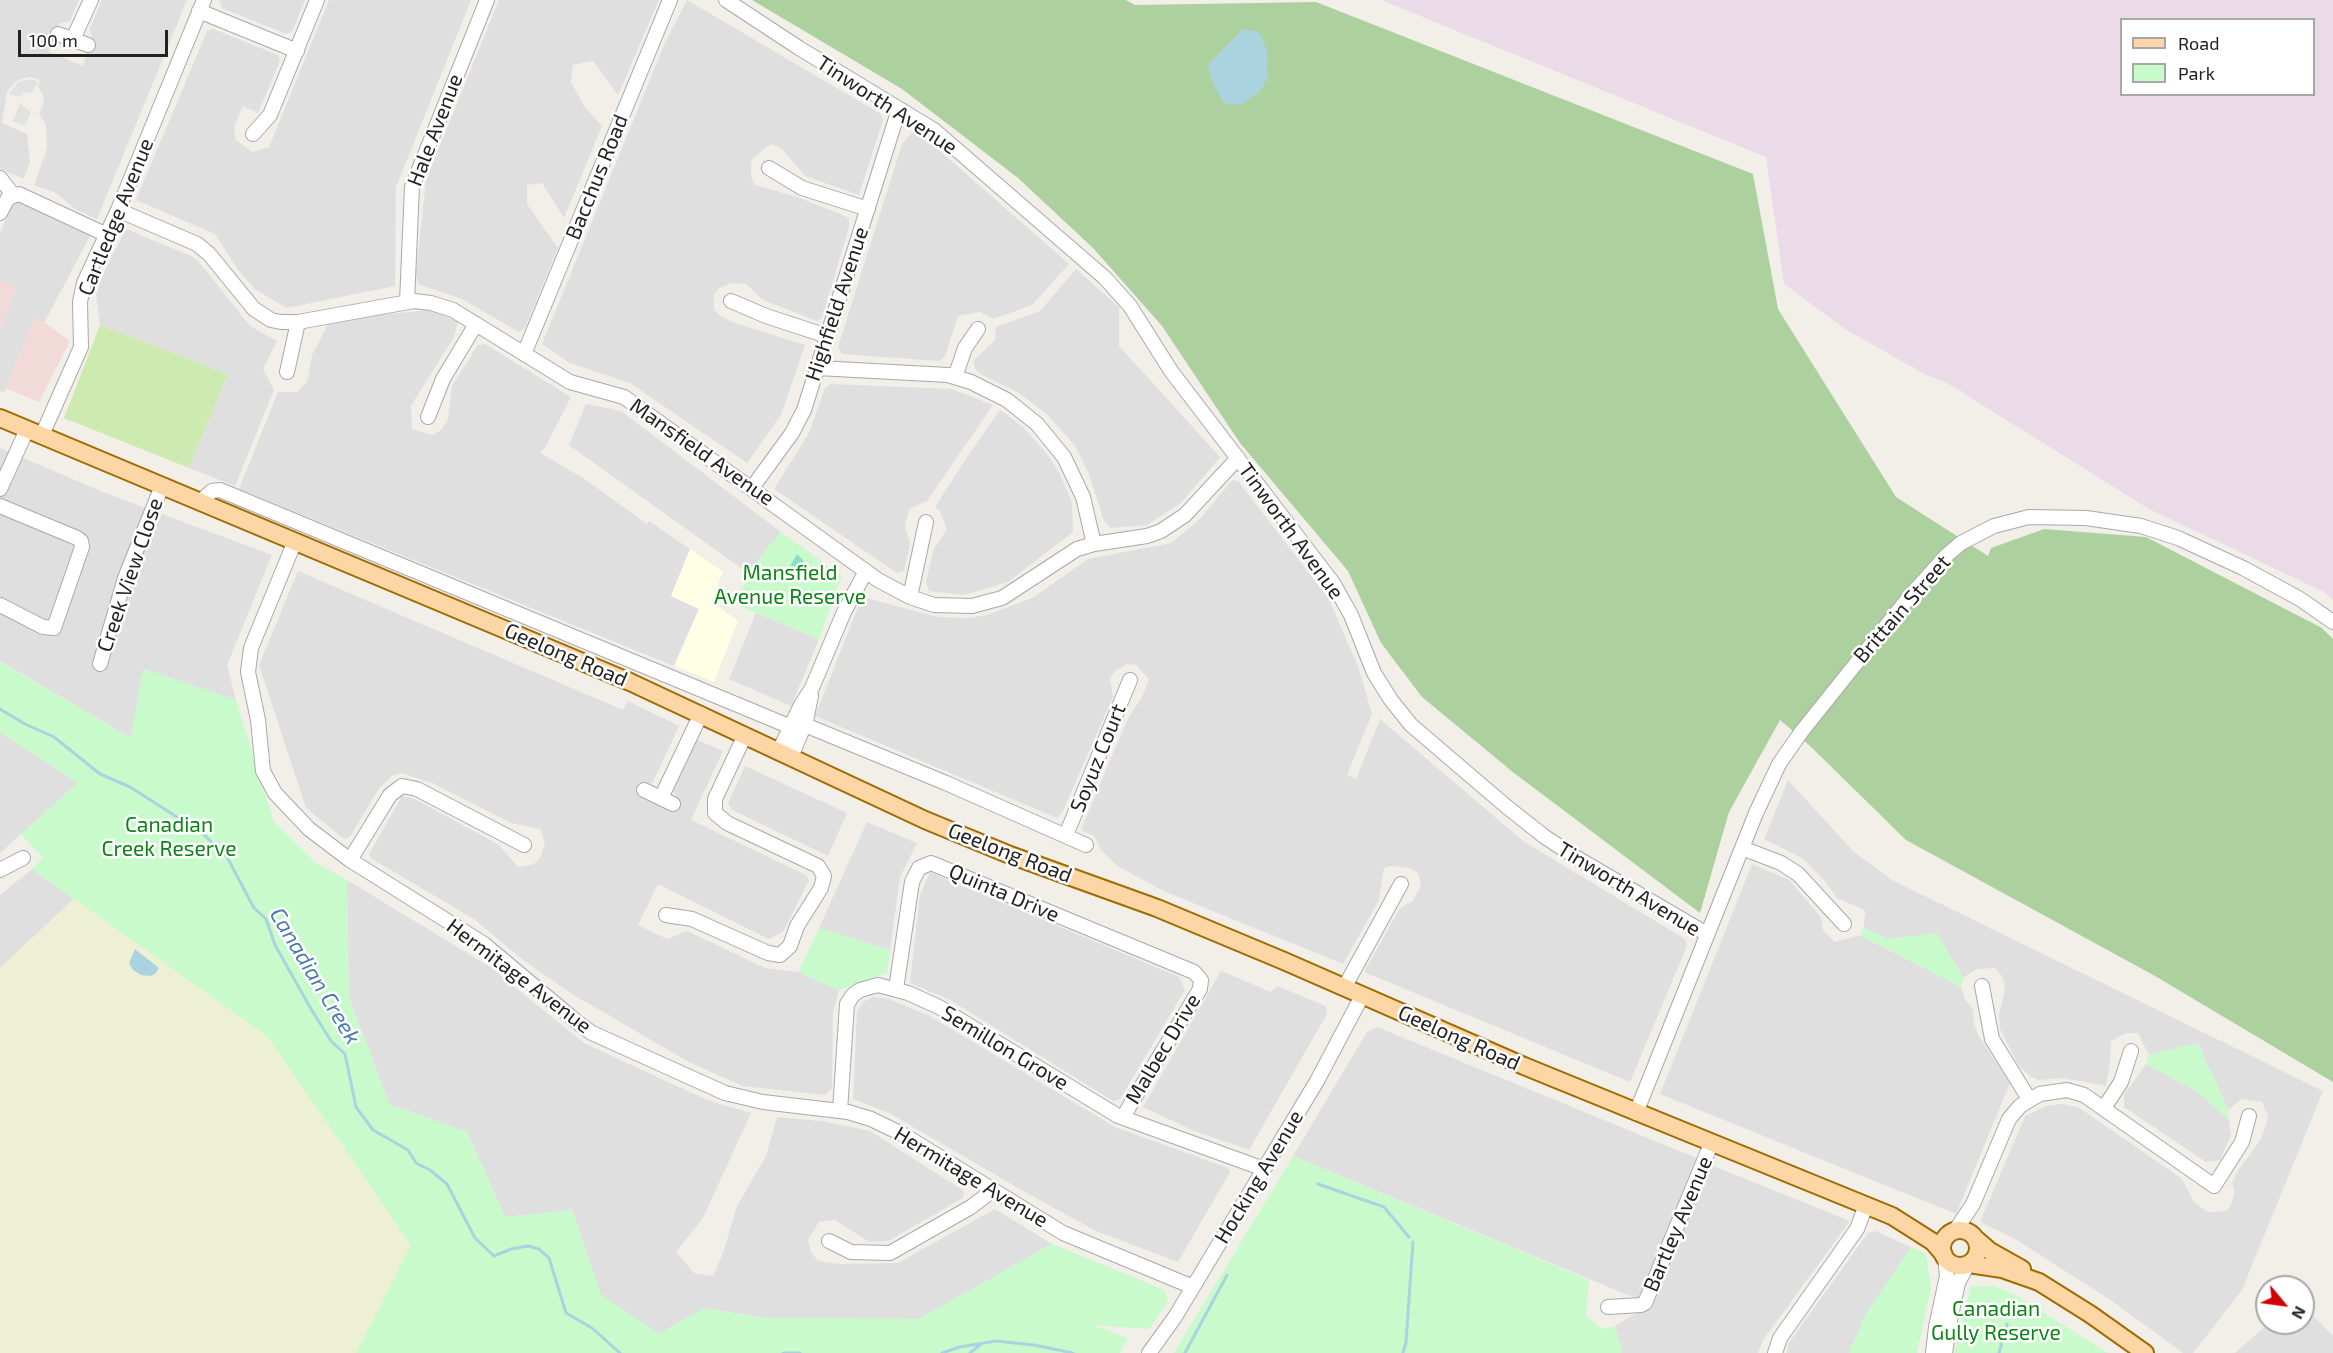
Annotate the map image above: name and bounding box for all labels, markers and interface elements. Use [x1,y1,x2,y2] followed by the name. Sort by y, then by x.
[21,18,171,56] scale bar
[2120,18,2315,96] legend
[29,29,78,51] text: 100 m
[2178,32,2219,54] text: Road
[812,50,962,160] street label: Tinworth Avenue
[2178,62,2215,84] text: Park
[402,70,468,190] street label: Hale Avenue
[560,111,634,243] street label: Bacchus Road
[73,135,159,299] street label: Cartledge Avenue
[800,224,874,384] street label: Highfield Avenue
[625,393,779,511] street label: Mansfield Avenue
[1233,458,1349,604] street label: Tinworth Avenue
[92,495,168,655] street label: Creek View Close
[1848,550,1956,668] street label: Brittain Street
[714,560,866,610] park label: Mansfield Avenue Reserve
[501,618,631,692] street label: Geelong Road
[1065,700,1131,816] street label: Soyuz Court
[102,812,236,862] park label: Canadian Creek Reserve
[944,818,1076,888] street label: Geelong Road
[1553,836,1705,942] street label: Tinworth Avenue
[945,858,1063,928] street label: Quinta Drive
[264,903,366,1049] water label: Canadian Creek
[442,913,596,1039] street label: Hermitage Avenue
[1120,989,1206,1109] street label: Malbec Drive
[937,1000,1073,1096] street label: Semillon Grove
[1394,1000,1524,1076] street label: Geelong Road
[1209,1106,1309,1248] street label: Hocking Avenue
[890,1121,1052,1233] street label: Hermitage Avenue
[1638,1153,1718,1295] street label: Bartley Avenue
[2255,1275,2315,1335] north arrow
[1931,1296,2061,1346] park label: Canadian Gully Reserve
[2288,1303,2311,1323] text: N

